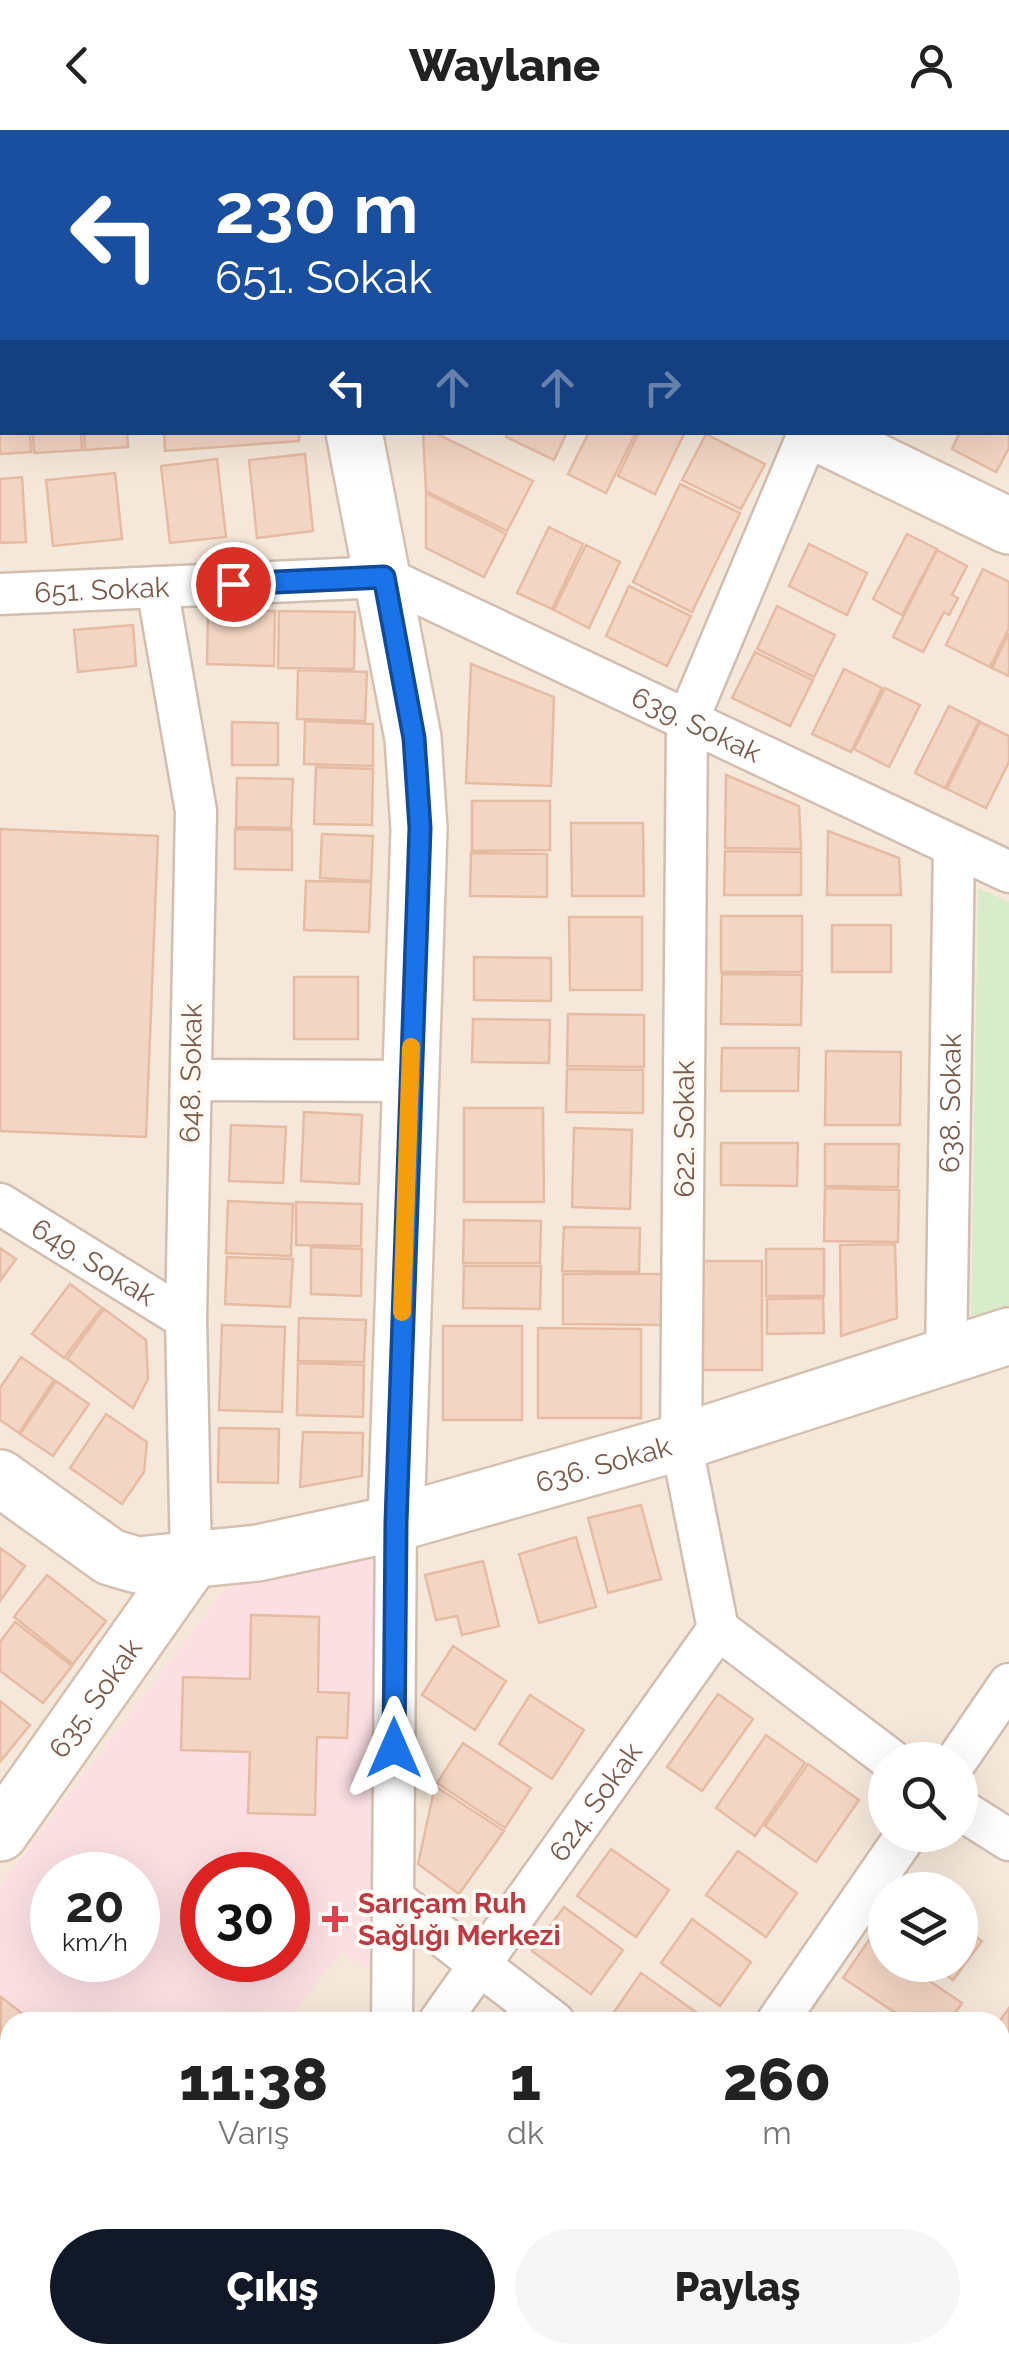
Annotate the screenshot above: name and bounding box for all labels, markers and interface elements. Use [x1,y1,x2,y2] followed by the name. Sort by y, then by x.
[50,38,105,93] icon: back
[904,38,959,93] icon: person
[409,39,600,92] text: Waylane
[215,167,419,249] text: 230 m
[50,170,180,300] icon: left
[215,251,432,304] text: 651. Sokak
[320,360,375,415] icon: left
[425,360,480,415] icon: ahead
[530,360,585,415] icon: ahead
[635,360,690,415] icon: right
[191,542,276,627] pin
[206,557,261,612] icon: arrive
[34,570,170,609] street label: 651. Sokak
[627,680,767,769] street label: 639. Sokak
[173,1003,209,1143] street label: 648. Sokak
[932,1033,968,1173] street label: 638. Sokak
[668,1060,701,1198] street label: 622. Sokak
[26,1211,162,1313] street label: 649. Sokak
[532,1429,675,1499] street label: 636. Sokak
[42,1632,148,1764] street label: 635. Sokak
[342,1696,446,1800] position arrow
[542,1736,649,1868] street label: 624. Sokak
[868,1742,978,1982] map controls
[868,1742,978,1852] button: search
[180,1852,310,1982] speed limit sign: 30
[868,1872,978,1982] button: layers
[66,1875,124,1934] text: 20
[358,1887,561,1952] place label: Sarıçam Ruh Sağlığı Merkezi
[322,1906,348,1932] marker: Sarıçam Ruh Sağlığı Merkezi
[62,1927,128,1957] text: km/h
[179,2044,328,2114] text: 11:38
[510,2044,541,2114] text: 1
[723,2044,831,2114] text: 260
[218,2114,289,2151] text: Varış
[507,2114,544,2151] text: dk
[762,2114,792,2151] text: m
[50,2229,495,2344] button: Çıkış
[515,2229,960,2344] button: Paylaş

